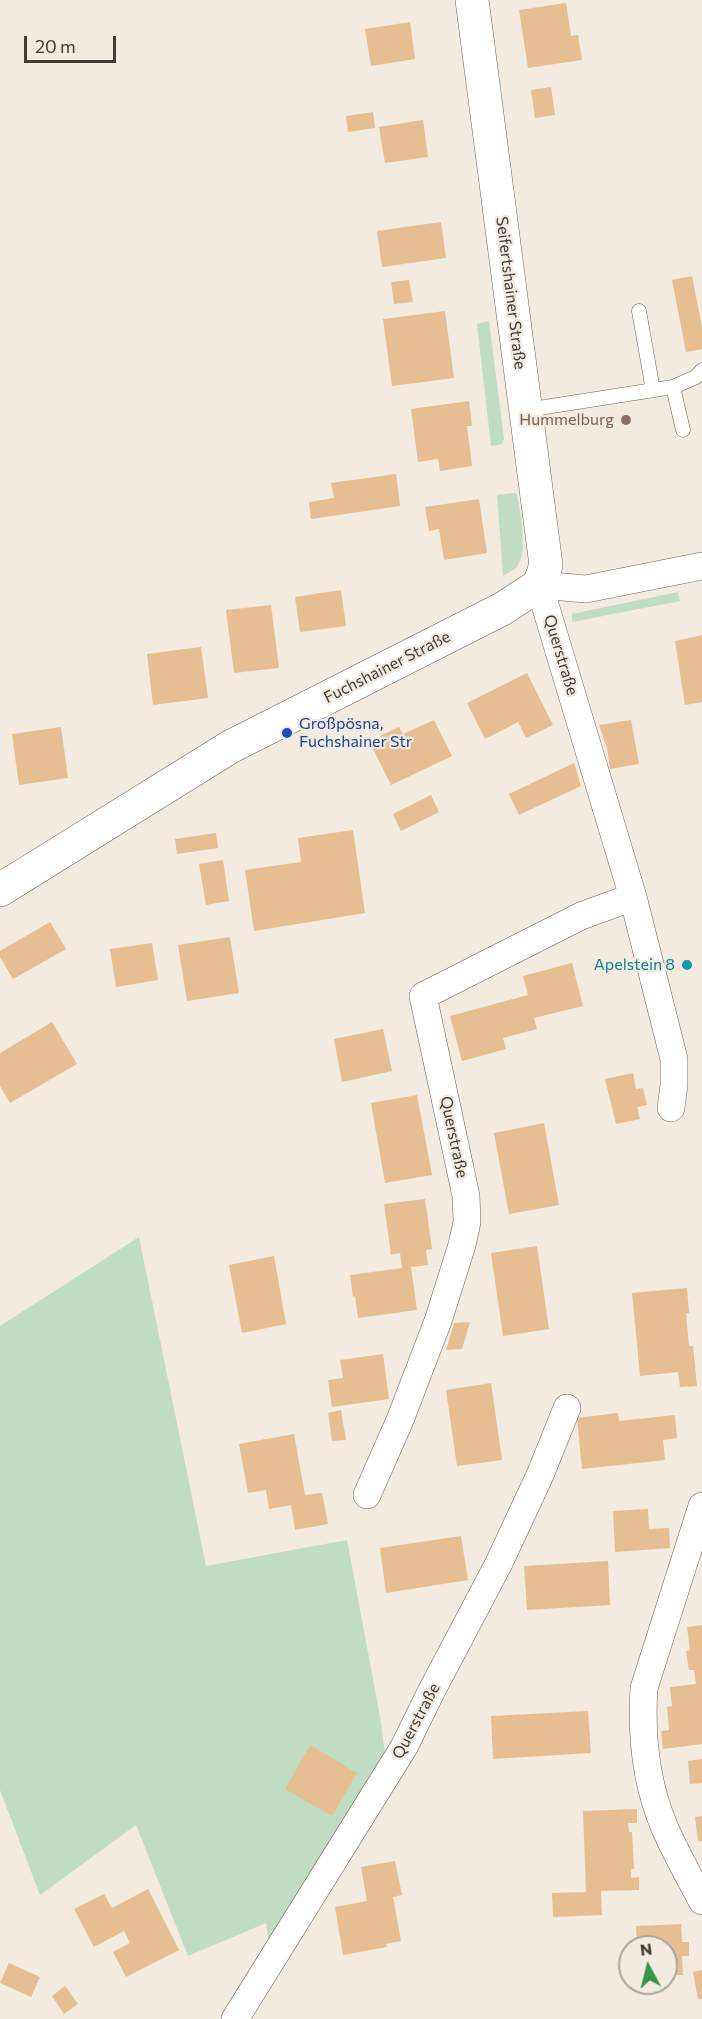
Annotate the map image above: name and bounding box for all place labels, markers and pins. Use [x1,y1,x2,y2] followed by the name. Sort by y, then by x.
[519,410,614,430] place label: Hummelburg
[619,413,633,427] marker: Hummelburg
[299,714,412,752] place label: Großpösna, Fuchshainer Str
[280,726,294,740] marker: Großpösna, Fuchshainer Str
[594,955,675,975] place label: Apelstein 8
[680,958,694,972] marker: Apelstein 8

